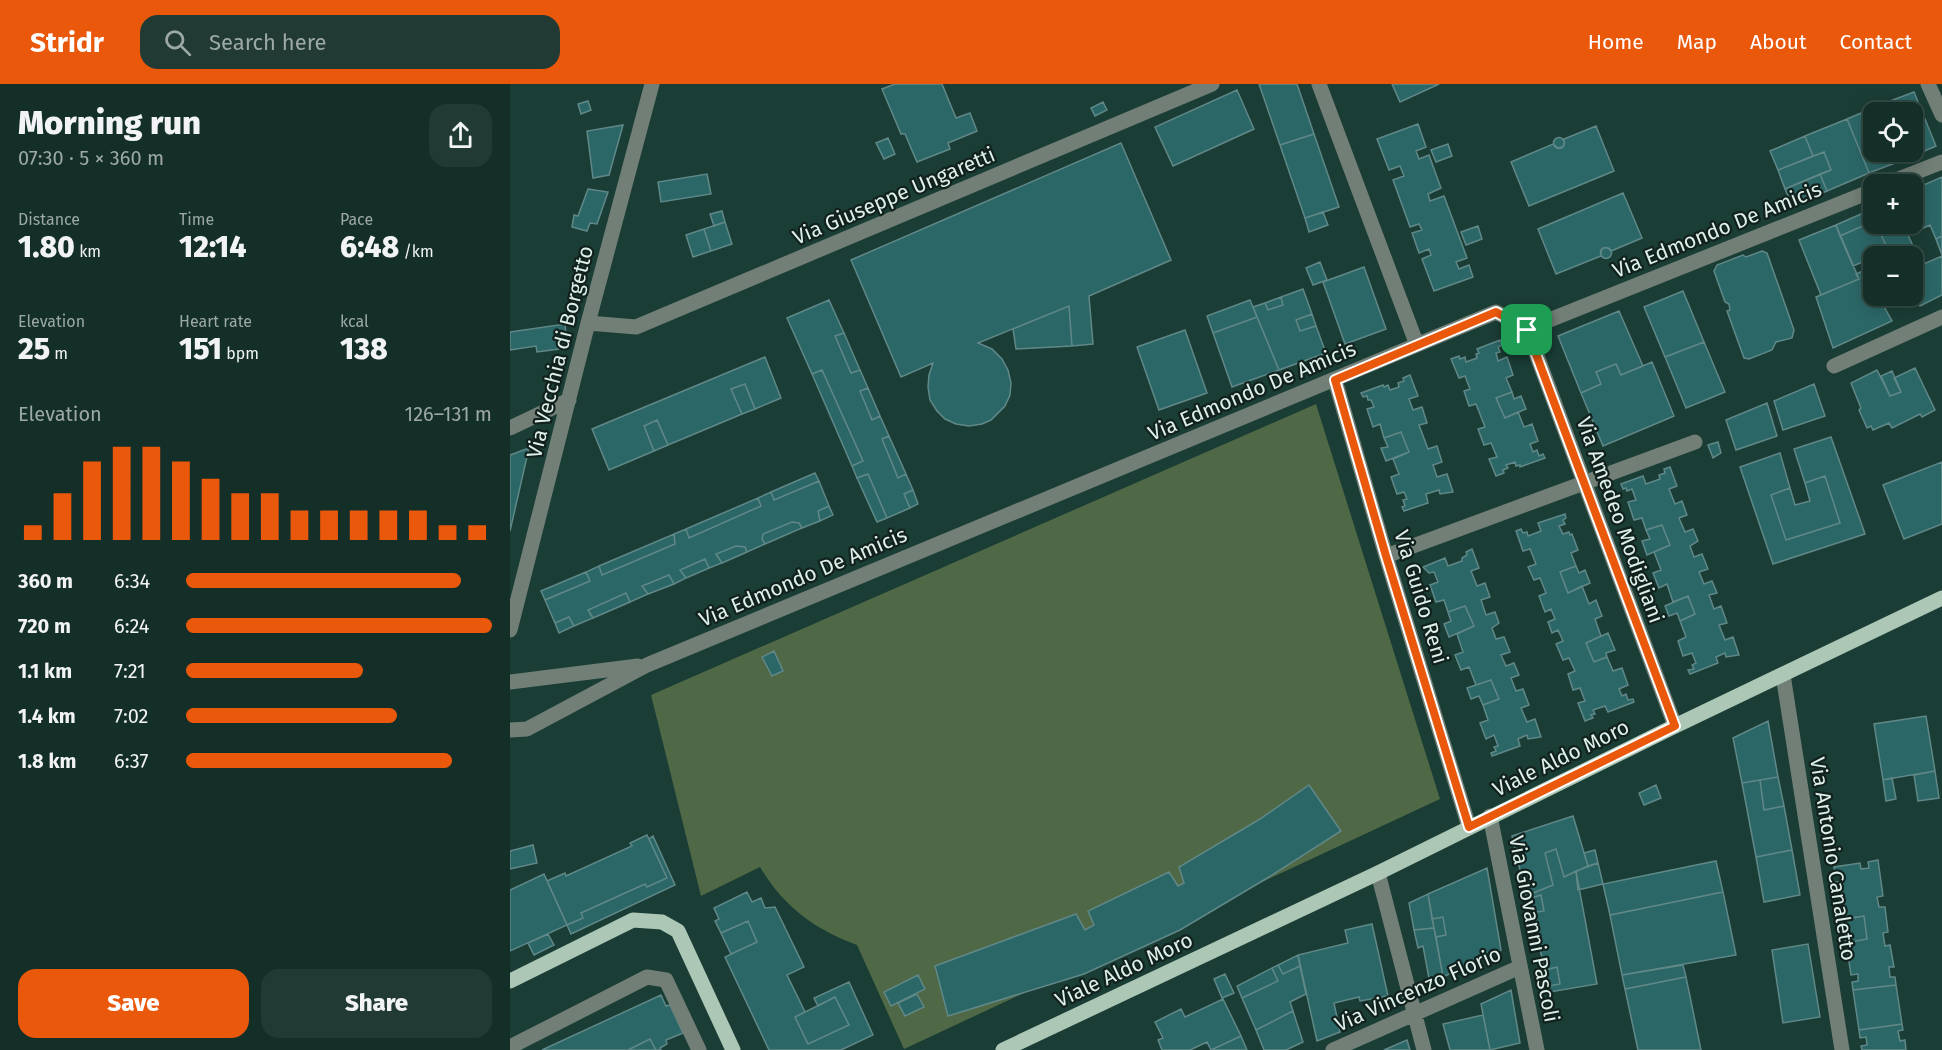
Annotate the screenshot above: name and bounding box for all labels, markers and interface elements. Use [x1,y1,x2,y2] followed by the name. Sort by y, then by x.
[140,15,560,69] search box
[30,26,104,59] text: Stridr
[161,26,194,59] icon: search
[209,29,327,56] text: Search here
[1588,29,1644,55] text: Home
[1677,29,1717,55] text: Map
[1750,29,1807,55] text: About
[1840,29,1912,55] text: Contact
[1863,102,1923,306] map controls
[1863,102,1923,162] button: locate
[18,103,201,143] text: Morning run
[429,104,492,167] button: share
[789,142,999,250] street label: Via Giuseppe Ungaretti
[18,146,164,170] text: 07:30 · 5 × 360 m
[1863,174,1923,234] button: +
[1609,176,1826,284] street label: Via Edmondo De Amicis
[18,210,80,229] text: Distance
[179,210,214,229] text: Time
[340,210,373,229] text: Pace
[18,229,75,265] text: 1.80
[179,229,247,265] text: 12:14
[340,229,399,265] text: 6:48
[75,242,101,261] text: km
[399,242,434,261] text: /km
[521,243,599,461] street label: Via Vecchia di Borgetto
[1863,246,1923,306] button: −
[1501,304,1552,355] pin
[18,312,85,331] text: Elevation
[179,312,252,331] text: Heart rate
[340,312,369,331] text: kcal
[1510,313,1543,346] icon: arrive
[18,331,50,367] text: 25
[179,331,222,367] text: 151
[340,331,388,367] text: 138
[1144,335,1360,447] street label: Via Edmondo De Amicis
[50,344,68,363] text: m
[222,344,259,363] text: bpm
[18,402,102,426] text: Elevation
[405,402,492,426] text: 126–131 m
[1571,413,1669,627] street label: Via Amedeo Modigliani
[695,521,911,633] street label: Via Edmondo De Amicis
[1388,527,1454,667] street label: Via Guido Reni
[18,569,73,593] text: 360 m
[114,569,150,593] text: 6:34
[18,614,71,638] text: 720 m
[114,614,149,638] text: 6:24
[18,659,72,683] text: 1.1 km
[114,659,146,683] text: 7:21
[18,704,76,728] text: 1.4 km
[114,704,149,728] text: 7:02
[1488,714,1634,802] street label: Viale Aldo Moro
[18,749,76,773] text: 1.8 km
[114,749,148,773] text: 6:37
[1804,755,1862,963] street label: Via Antonio Canaletto
[1503,834,1565,1024] street label: Via Giovanni Pascoli
[1051,927,1197,1013] street label: Viale Aldo Moro
[1331,941,1505,1037] street label: Via Vincenzo Florio
[18,969,249,1038] button: Save
[261,969,492,1038] button: Share

